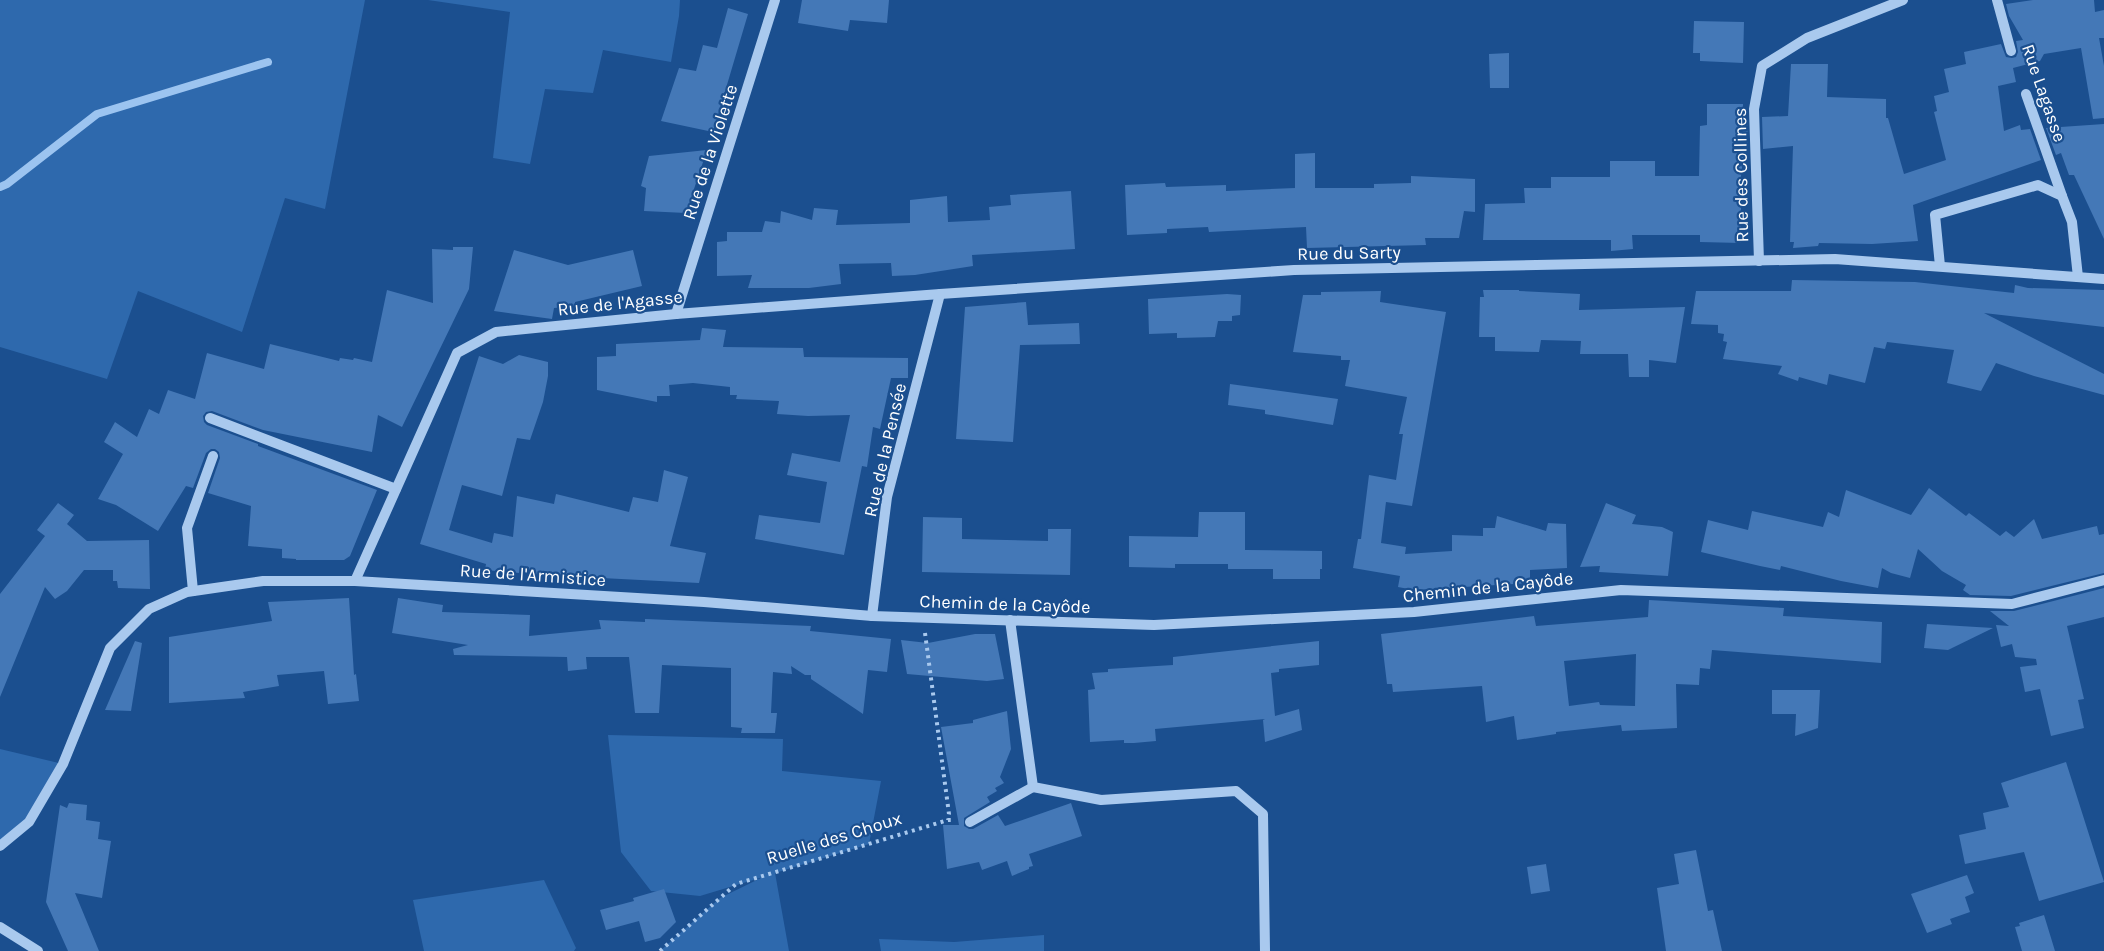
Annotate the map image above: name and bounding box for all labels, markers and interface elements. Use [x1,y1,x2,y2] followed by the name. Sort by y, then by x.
[2017,41,2071,145] street label: Rue Lagasse
[678,81,742,223] street label: Rue de la Violette
[1729,107,1753,243] street label: Rue des Collines
[1297,241,1402,265] street label: Rue du Sarty
[556,285,684,321] street label: Rue de l'Agasse
[859,381,911,519] street label: Rue de la Pensée
[459,559,607,591] street label: Rue de l'Armistice
[1402,567,1574,607] street label: Chemin de la Cayôde
[919,590,1091,618] street label: Chemin de la Cayôde
[764,807,904,869] street label: Ruelle des Choux

